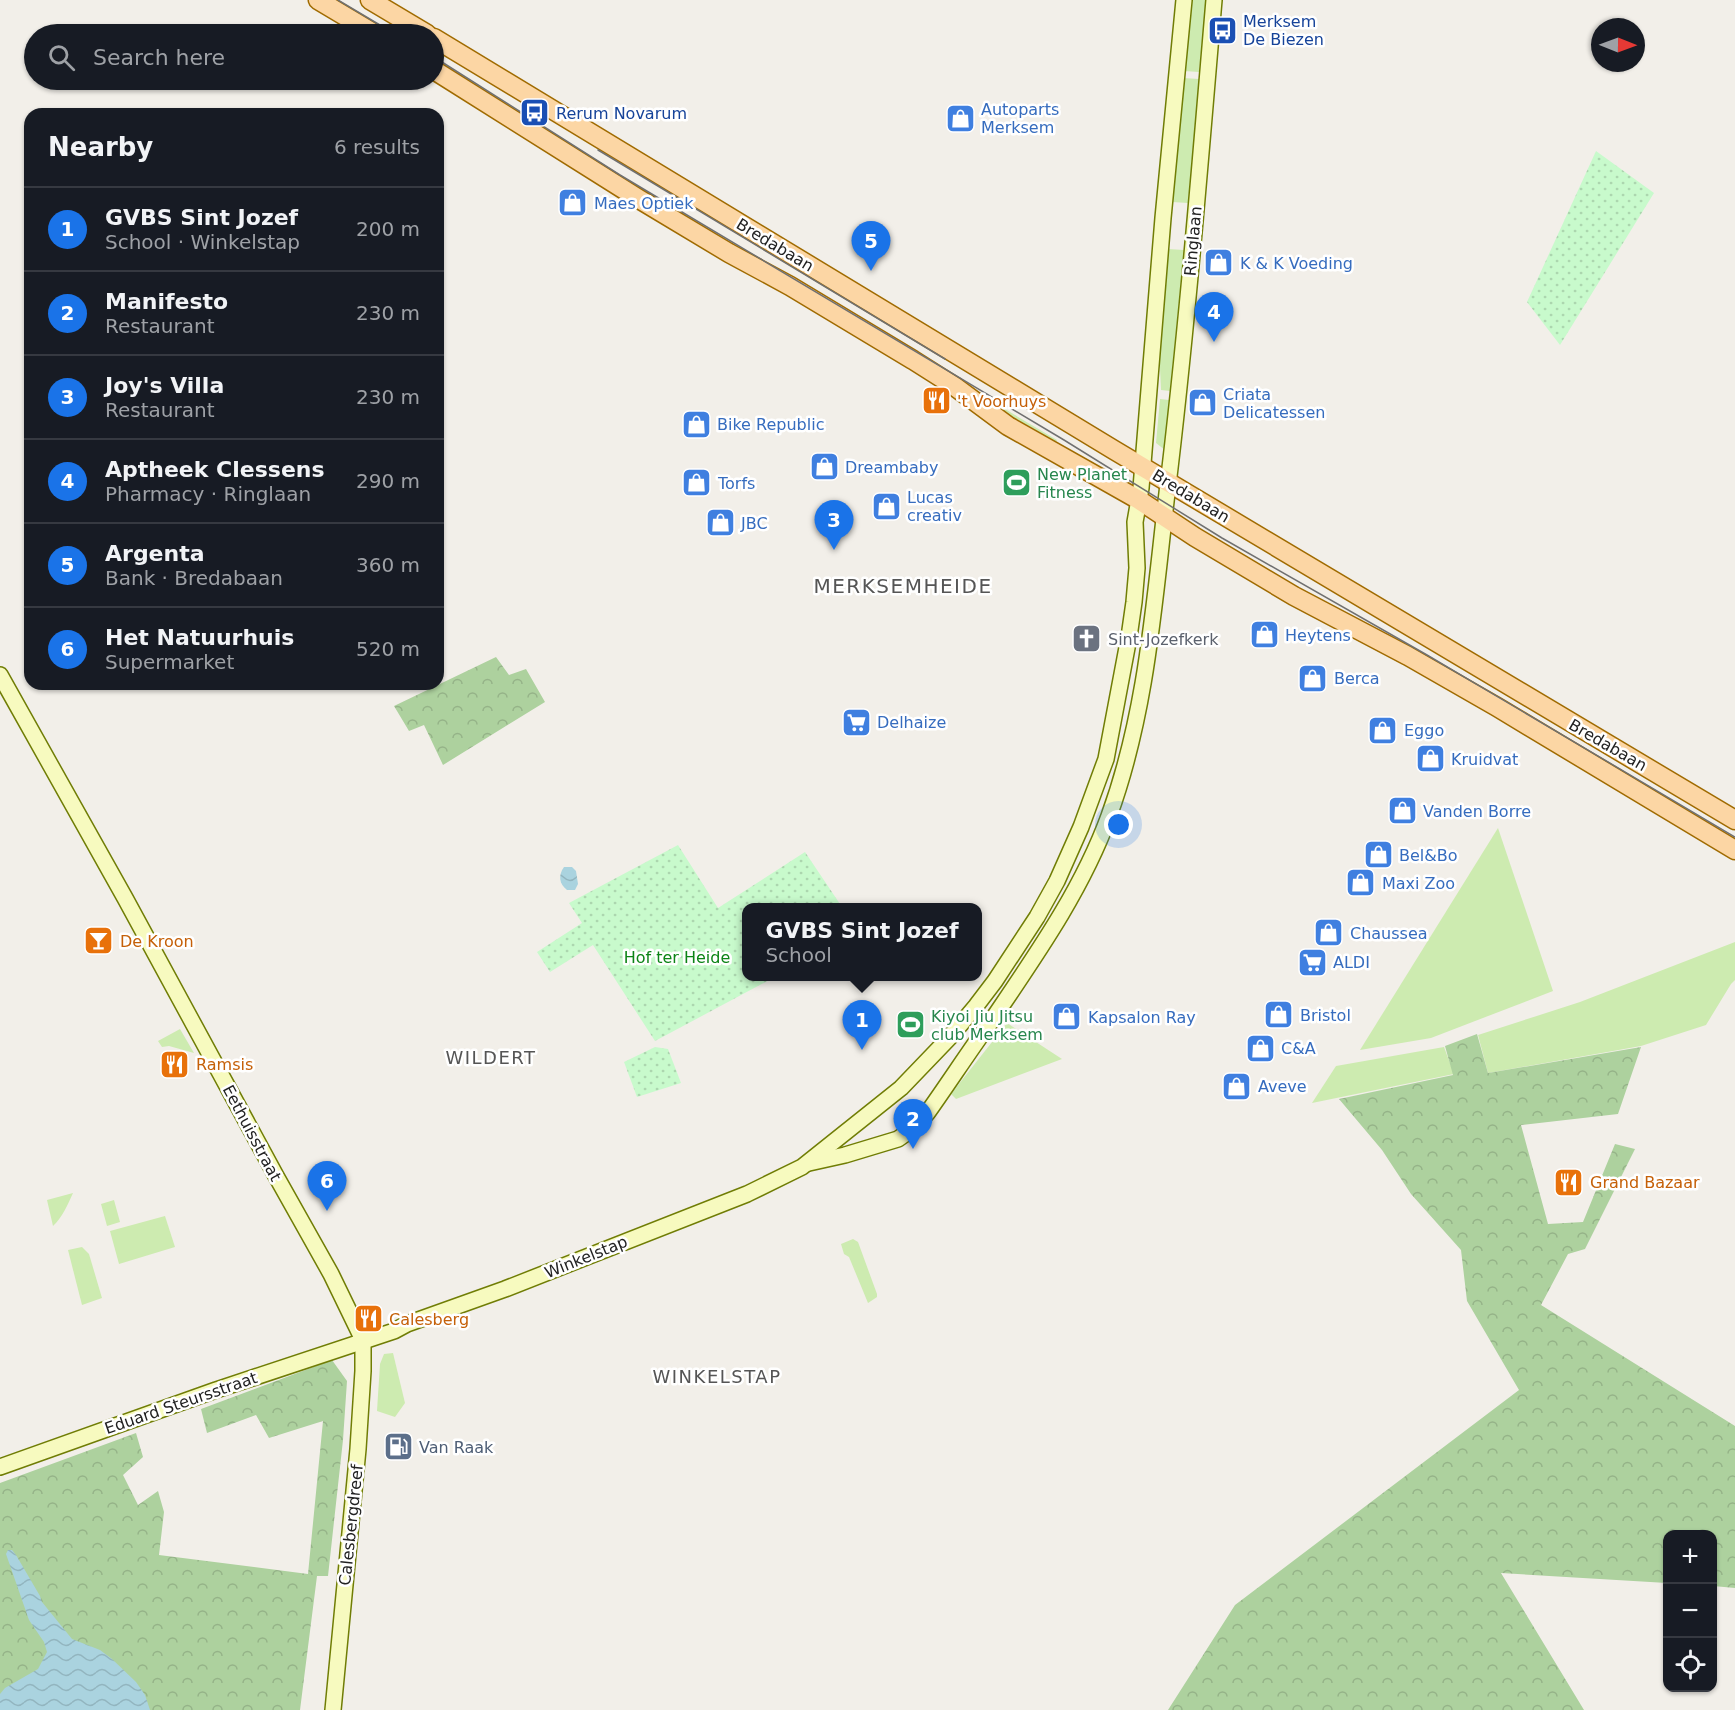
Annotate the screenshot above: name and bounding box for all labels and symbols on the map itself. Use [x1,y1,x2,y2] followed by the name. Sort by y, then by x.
[1243,12,1324,49] place label: Merksem De Biezen
[1206,14,1238,46] bus stop icon: Merksem De Biezen
[1591,18,1645,72] north arrow
[519,97,551,129] bus stop icon: Rerum Novarum
[981,100,1059,137] place label: Autoparts Merksem
[944,102,976,134] shop icon: Autoparts Merksem
[556,104,687,123] place label: Rerum Novarum
[557,187,589,219] shop icon: Maes Optiek
[594,194,694,213] place label: Maes Optiek
[1180,205,1206,277] street label: Ringlaan
[733,214,817,276] street label: Bredabaan
[852,222,890,271] pin: 5
[1203,247,1235,279] shop icon: K & K Voeding
[1240,254,1353,273] place label: K & K Voeding
[1194,292,1234,342] pin: 4
[920,385,952,417] restaurant icon: 't Voorhuys
[1223,385,1325,422] place label: Criata Delicatessen
[1186,387,1218,419] shop icon: Criata Delicatessen
[957,392,1046,411] place label: 't Voorhuys
[680,408,712,440] shop icon: Bike Republic
[717,415,824,434] place label: Bike Republic
[808,451,840,483] shop icon: Dreambaby
[845,458,938,477] place label: Dreambaby
[1037,465,1127,502] place label: New Planet Fitness
[1149,465,1233,527] street label: Bredabaan
[681,467,713,499] shop icon: Torfs
[1000,467,1032,499] sports icon: New Planet Fitness
[717,474,755,493] place label: Torfs
[907,488,962,525] place label: Lucas creativ
[870,490,902,522] shop icon: Lucas creativ
[814,500,854,550] pin: 3
[704,507,736,539] shop icon: JBC
[740,514,768,533] place label: JBC
[813,574,993,598] district label: MERKSEMHEIDE
[1248,619,1280,651] shop icon: Heytens
[1071,623,1103,655] church icon: Sint-Jozefkerk
[1285,626,1351,645] place label: Heytens
[1108,630,1219,649] place label: Sint-Jozefkerk
[1297,662,1329,694] shop icon: Berca
[1334,669,1380,688] place label: Berca
[840,706,872,738] supermarket icon: Delhaize
[877,713,946,732] place label: Delhaize
[1367,714,1399,746] shop icon: Eggo
[1566,715,1650,775] street label: Bredabaan
[1404,721,1444,740] place label: Eggo
[1414,743,1446,775] shop icon: Kruidvat
[1451,750,1518,769] place label: Kruidvat
[1386,795,1418,827] shop icon: Vanden Borre
[1423,802,1531,821] place label: Vanden Borre
[1104,810,1133,839] your location
[1362,839,1394,871] shop icon: Bel&Bo
[1399,846,1458,865] place label: Bel&Bo
[1345,867,1377,899] shop icon: Maxi Zoo
[1382,874,1455,893] place label: Maxi Zoo
[1313,917,1345,949] shop icon: Chaussea
[1350,924,1428,943] place label: Chaussea
[83,925,115,957] bar icon: De Kroon
[120,932,194,951] place label: De Kroon
[1296,946,1328,978] supermarket icon: ALDI
[624,948,730,967] park label: Hof ter Heide
[1333,953,1370,972] place label: ALDI
[1263,999,1295,1031] shop icon: Bristol
[842,1000,882,1050] pin: 1
[1051,1001,1083,1033] shop icon: Kapsalon Ray
[1300,1006,1351,1025] place label: Bristol
[931,1007,1043,1044] place label: Kiyoi Jiu Jitsu club Merksem
[1088,1008,1196,1027] place label: Kapsalon Ray
[894,1009,926,1041] sports icon: Kiyoi Jiu Jitsu club Merksem
[1244,1032,1276,1064] shop icon: C&A
[1281,1039,1316,1058] place label: C&A
[445,1047,537,1068] district label: WILDERT
[159,1048,191,1080] restaurant icon: Ramsis
[196,1055,253,1074] place label: Ramsis
[1221,1070,1253,1102] shop icon: Aveve
[1258,1077,1307,1096] place label: Aveve
[219,1082,285,1184] street label: Eethuisstraat
[894,1100,932,1149] pin: 2
[308,1162,346,1211] pin: 6
[1553,1166,1585,1198] restaurant icon: Grand Bazaar
[1590,1173,1700,1192] place label: Grand Bazaar
[542,1232,630,1282] street label: Winkelstap
[352,1303,384,1335] restaurant icon: Calesberg
[389,1310,469,1329] place label: Calesberg
[653,1366,781,1387] district label: WINKELSTAP
[102,1368,260,1438] street label: Eduard Steursstraat
[382,1431,414,1463] fuel station icon: Van Raak
[419,1438,494,1457] place label: Van Raak
[335,1463,367,1587] street label: Calesbergdreef

